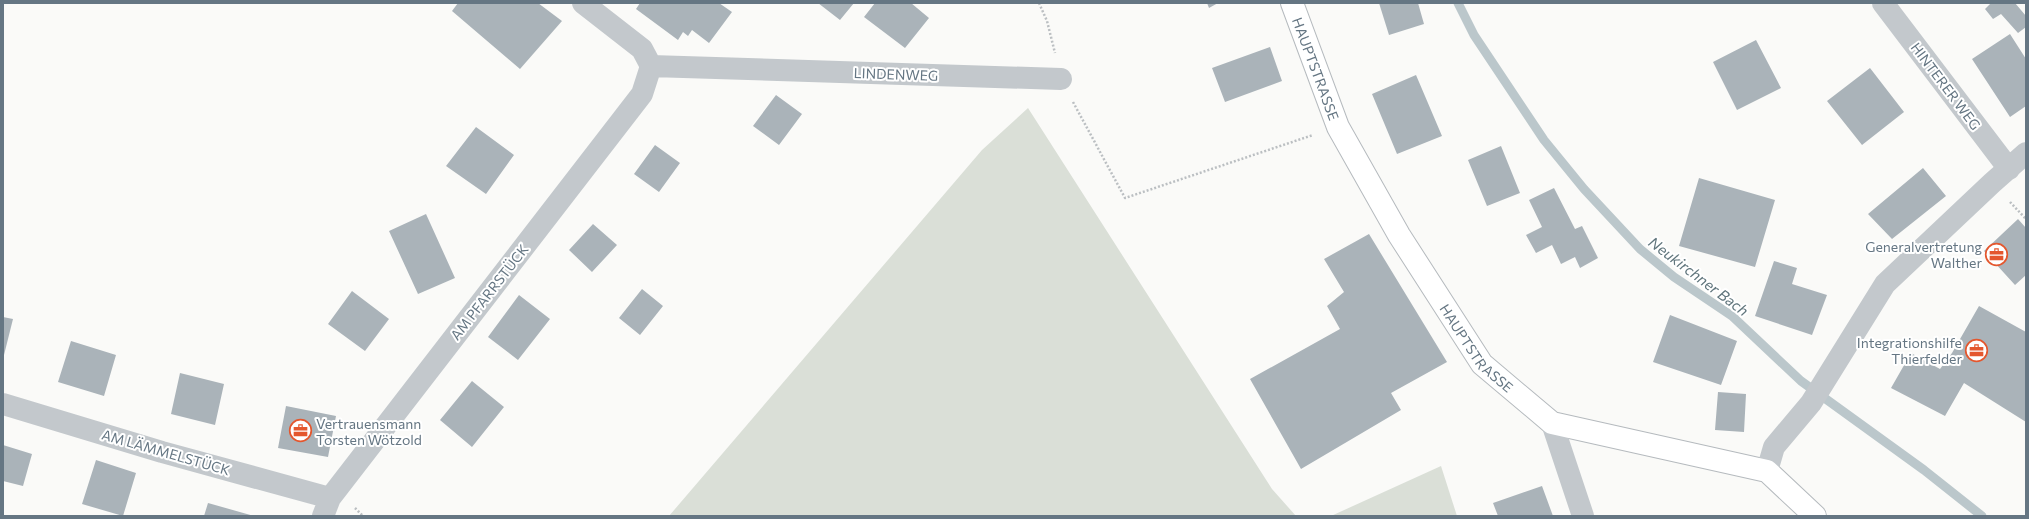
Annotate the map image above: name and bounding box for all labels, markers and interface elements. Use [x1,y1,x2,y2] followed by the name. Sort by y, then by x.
[1289,15,1343,123] street label: HAUPTSTRASSE
[1908,39,1984,133] street label: HINTERER WEG
[853,64,939,84] street label: LINDENWEG
[1646,233,1752,319] water label: Neukirchner Bach
[1865,238,1982,271] place label: Generalvertretung Walther
[446,241,532,343] street label: AM PFARRSTÜCK
[1984,241,2010,267] office icon: Generalvertretung Walther
[1437,301,1517,395] street label: HAUPTSTRASSE
[1857,334,1962,367] place label: Integrationshilfe Thierfelder
[1964,337,1990,363] office icon: Integrationshilfe Thierfelder
[316,415,422,448] place label: Vertrauensmann Torsten Wötzold
[288,418,314,444] office icon: Vertrauensmann Torsten Wötzold
[100,426,232,478] street label: AM LÄMMELSTÜCK

